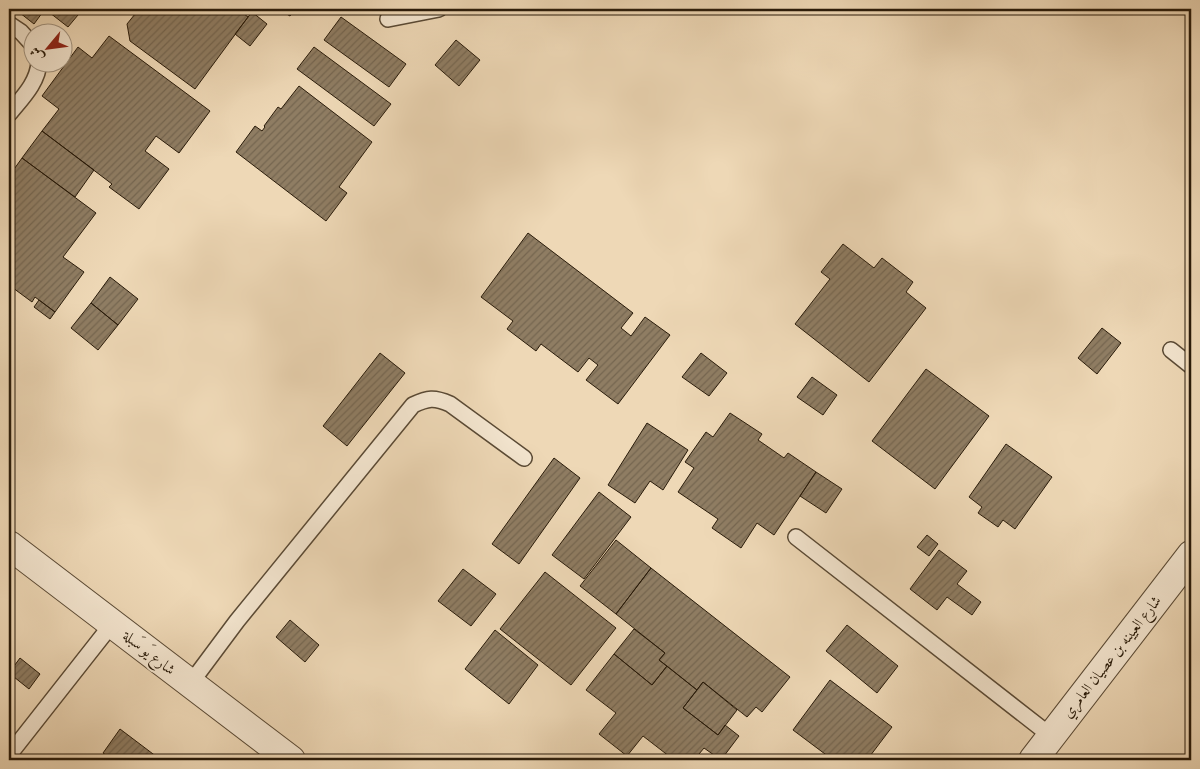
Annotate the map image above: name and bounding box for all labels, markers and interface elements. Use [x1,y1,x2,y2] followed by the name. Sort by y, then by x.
[22,22,72,72] north arrow
[26,43,49,64] text: ش
[1058,592,1168,724] street label: شارع العيينه بن عصيان العامري
[116,624,180,682] street label: شارع يَو سَبلة

